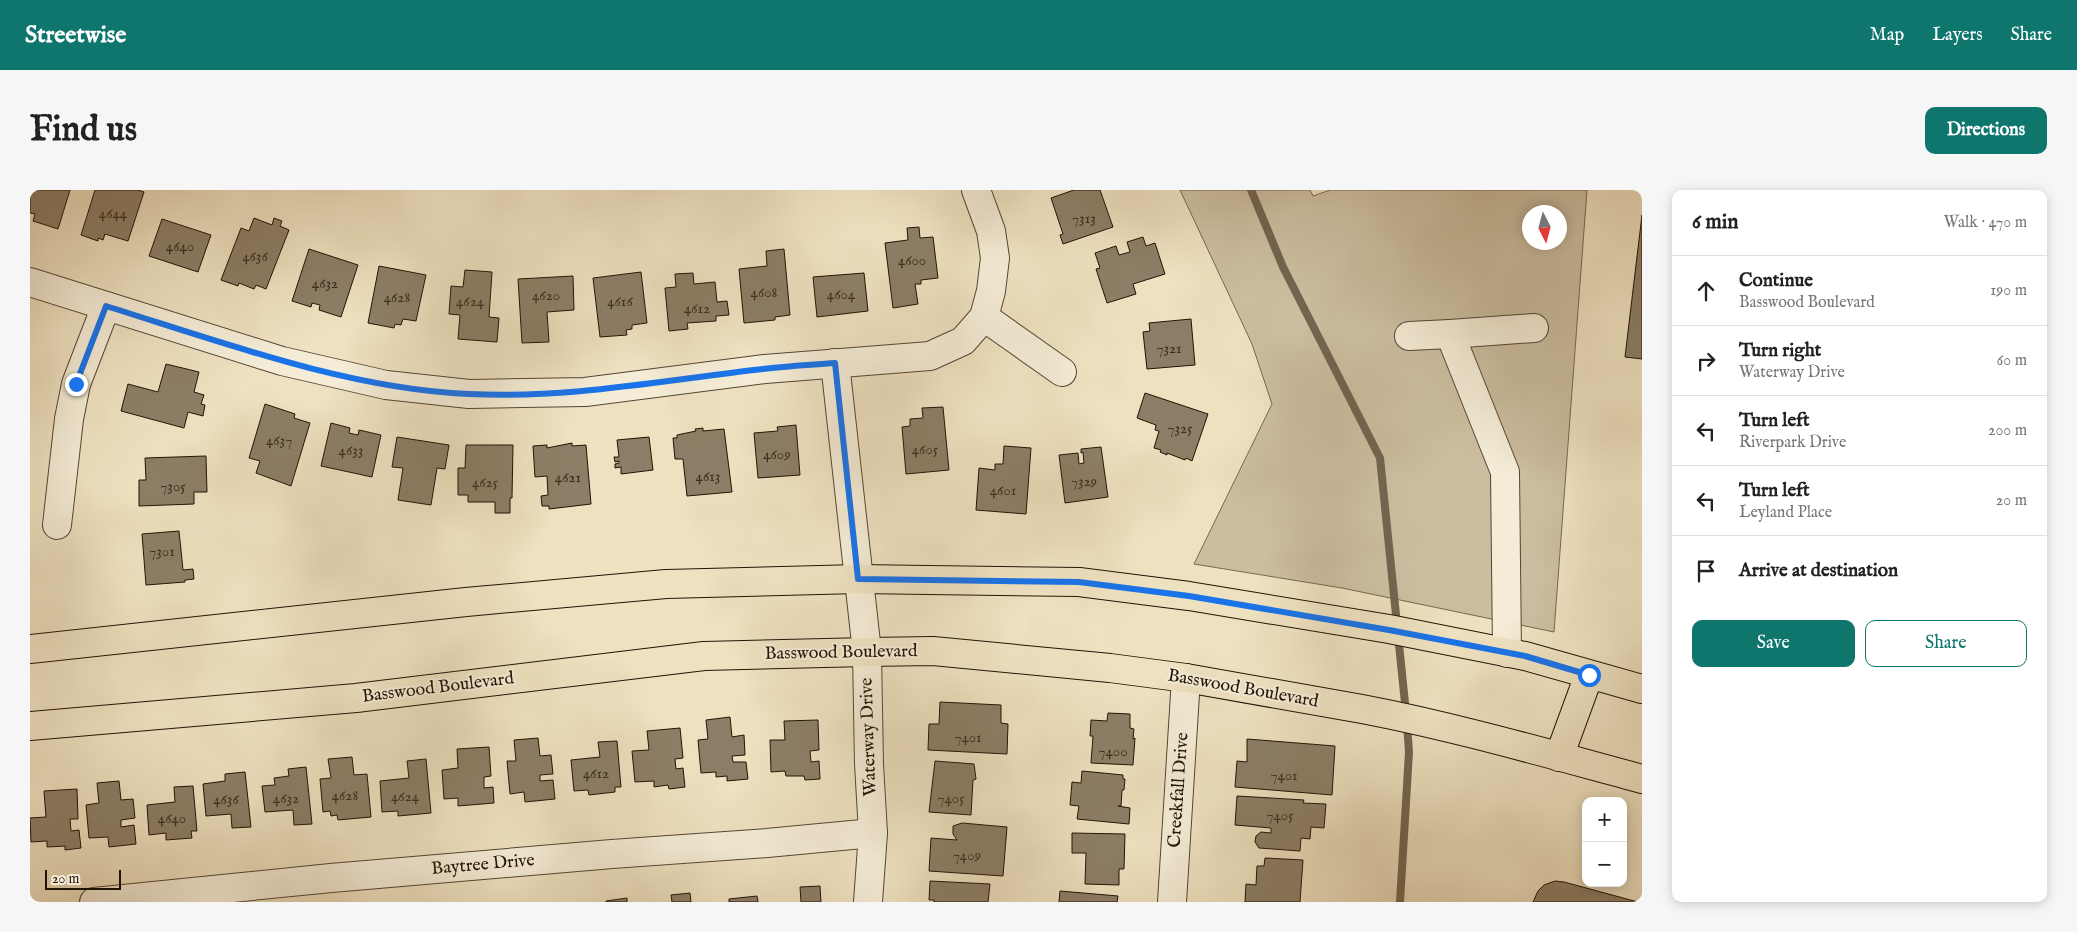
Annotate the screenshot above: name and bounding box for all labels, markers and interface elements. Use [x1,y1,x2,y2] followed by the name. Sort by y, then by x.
[25,20,126,51] text: Streetwise
[1870,24,1904,47] text: Map
[1932,24,1983,47] text: Layers
[2011,24,2052,47] text: Share
[1925,107,2047,154] button: Directions
[30,108,137,153] text: Find us
[99,204,128,223] house number: 4644
[1522,205,1567,250] north arrow
[1072,209,1096,228] house number: 7313
[1692,209,1738,236] text: 6 min
[1944,213,2027,233] text: Walk · 470 m
[166,237,194,256] house number: 4640
[242,247,268,266] house number: 4636
[898,251,926,270] house number: 4600
[1739,269,1813,293] text: Continue
[312,274,338,293] house number: 4632
[1692,277,1720,305] icon: ahead
[1990,281,2027,301] text: 190 m
[751,283,778,302] house number: 4608
[827,285,856,304] house number: 4604
[532,286,560,305] house number: 4620
[384,288,410,307] house number: 4628
[456,292,485,311] house number: 4624
[607,292,633,311] house number: 4616
[1739,293,1875,313] text: Basswood Boulevard
[684,299,710,318] house number: 4612
[1156,339,1182,358] house number: 7321
[1739,339,1821,363] text: Turn right
[1692,347,1720,375] icon: right
[1997,351,2027,371] text: 60 m
[1739,363,1845,383] text: Waterway Drive
[65,373,88,396] route end
[1739,409,1810,433] text: Turn left
[1692,417,1720,445] icon: left
[1167,419,1193,438] house number: 7325
[1988,421,2027,441] text: 200 m
[266,431,292,450] house number: 4637
[1739,433,1846,453] text: Riverpark Drive
[912,440,939,459] house number: 4605
[339,441,363,460] house number: 4633
[763,445,791,464] house number: 4609
[696,467,720,486] house number: 4613
[555,468,581,487] house number: 4621
[1071,472,1097,491] house number: 7329
[472,473,499,492] house number: 4625
[160,477,186,496] house number: 7305
[1739,479,1810,503] text: Turn left
[990,481,1016,500] house number: 4601
[1692,487,1720,515] icon: left
[1996,491,2027,511] text: 20 m
[1739,503,1832,523] text: Leyland Place
[149,542,175,561] house number: 7301
[1692,557,1720,585] icon: arrive
[1739,559,1898,583] text: Arrive at destination
[1692,620,1855,667] button: Save
[1865,620,2027,667] button: Share
[764,640,918,666] street label: Basswood Boulevard
[1166,664,1321,714] street label: Basswood Boulevard
[1578,664,1601,687] route start
[361,667,516,709] street label: Basswood Boulevard
[855,677,883,797] street label: Waterway Drive
[954,728,982,747] house number: 7401
[1163,732,1195,848] street label: Creekfall Drive
[1098,742,1128,761] house number: 7400
[583,764,609,783] house number: 4612
[1270,766,1298,785] house number: 7401
[332,786,358,805] house number: 4628
[391,787,420,806] house number: 4624
[273,789,299,808] house number: 4632
[937,789,965,808] house number: 7405
[213,790,239,809] house number: 4636
[1582,797,1627,887] map controls
[1582,797,1627,842] button: +
[1266,806,1294,825] house number: 7405
[158,809,186,828] house number: 4640
[1582,842,1627,887] button: −
[953,846,981,865] house number: 7409
[430,849,536,881] street label: Baytree Drive
[45,867,121,890] scale bar
[52,870,79,888] text: 20 m

